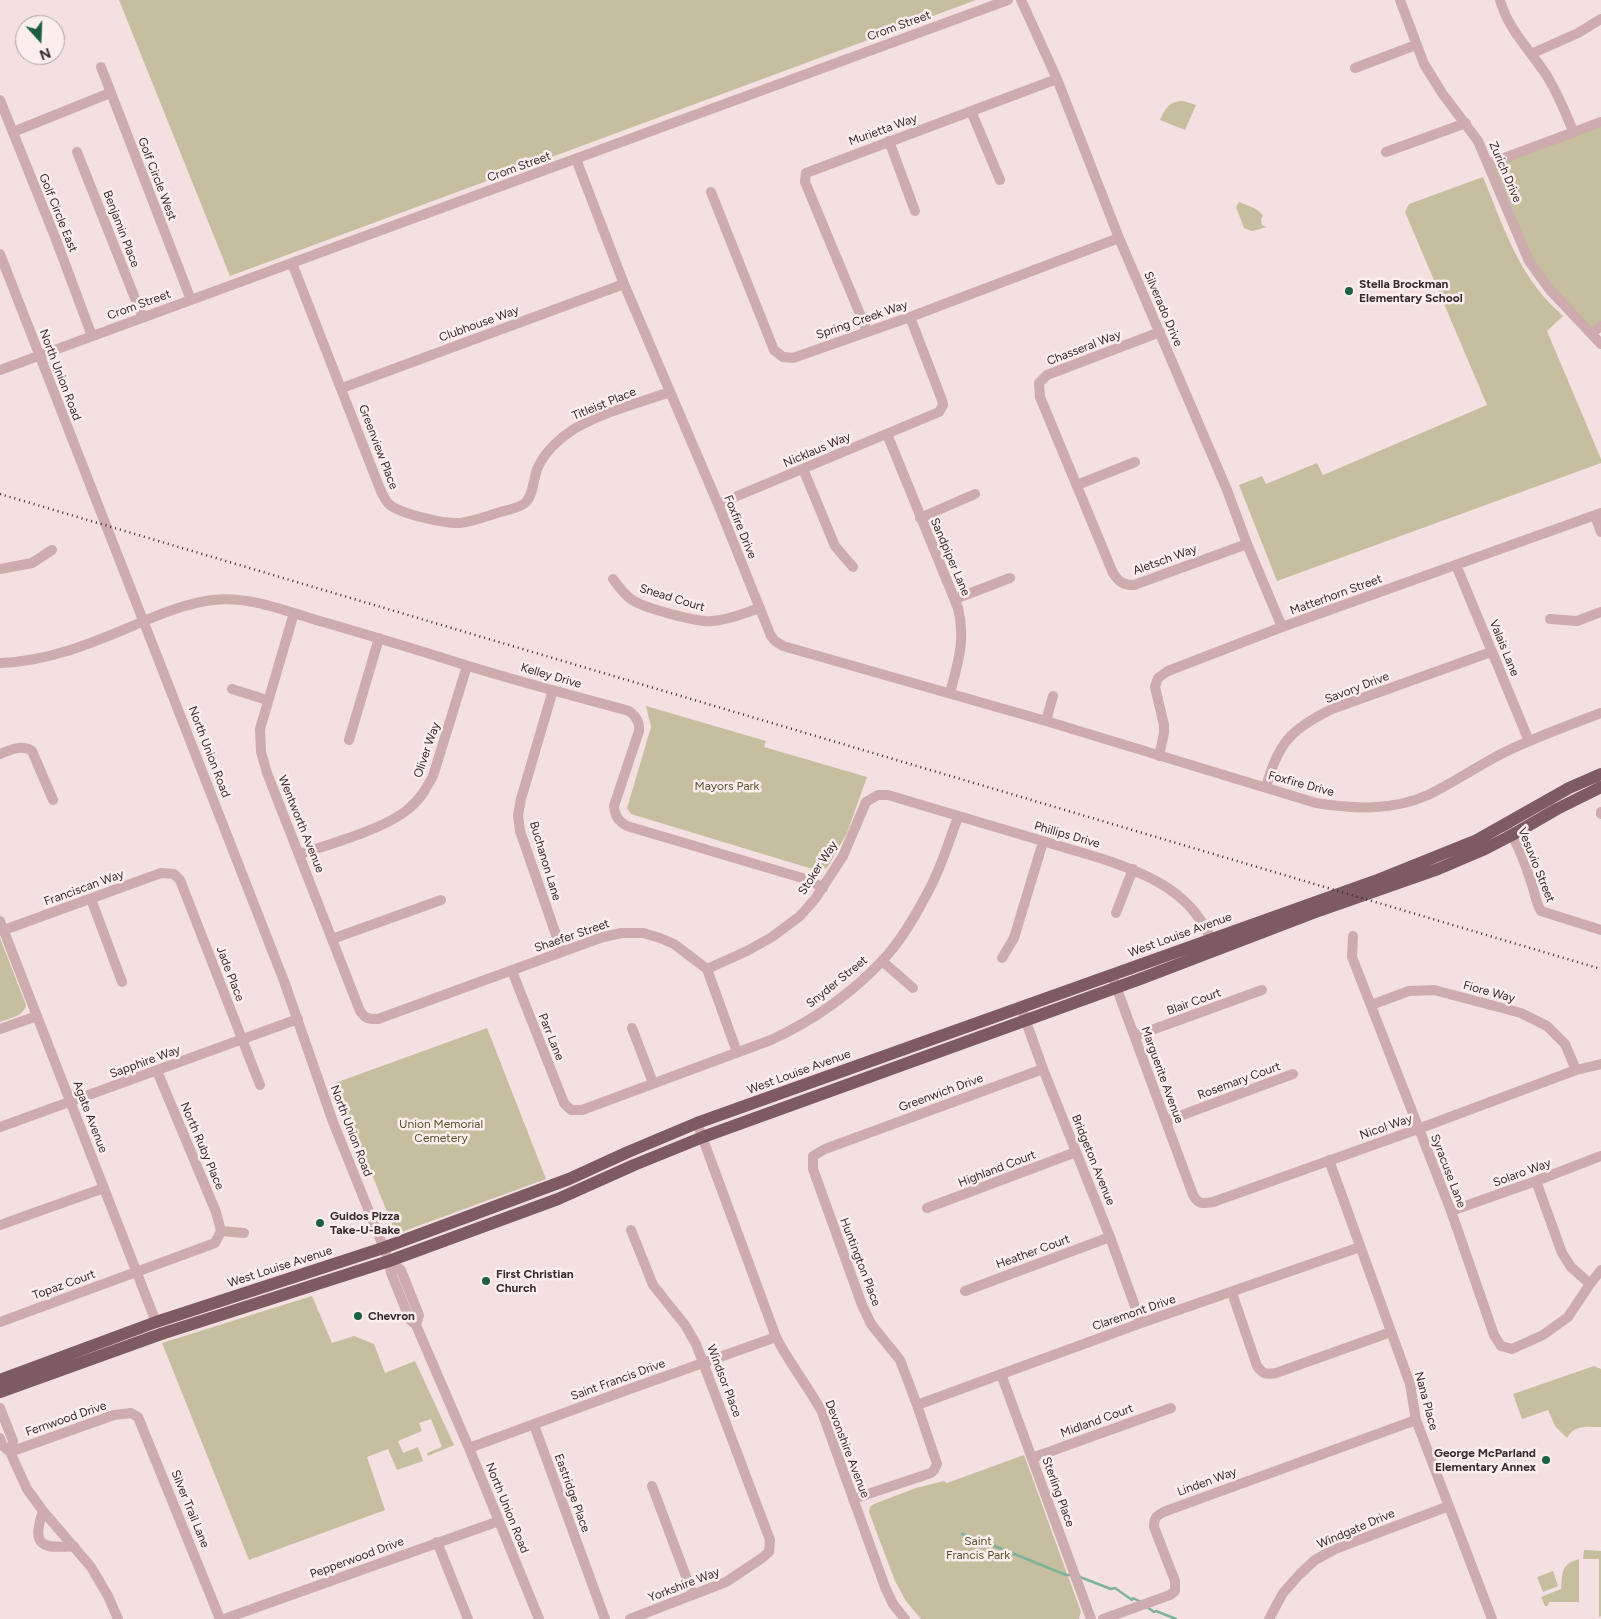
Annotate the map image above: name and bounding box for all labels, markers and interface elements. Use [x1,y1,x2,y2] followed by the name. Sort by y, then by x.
[865,8,933,44] street label: Crom Street
[15,15,65,65] north arrow
[37,44,53,63] text: N
[847,111,919,149] street label: Murietta Way
[135,135,179,223] street label: Golf Circle West
[1486,139,1524,205] street label: Zurich Drive
[485,149,553,185] street label: Crom Street
[36,172,80,254] street label: Golf Circle East
[100,188,142,270] street label: Benjamin Place
[1141,269,1185,349] street label: Silverado Drive
[1359,277,1463,305] place label: Stella Brockman Elementary School
[1343,285,1355,297] marker: Stella Brockman Elementary School
[105,287,173,323] street label: Crom Street
[814,298,910,342] street label: Spring Creek Way
[437,303,521,345] street label: Clubhouse Way
[36,327,84,423] street label: North Union Road
[1045,327,1123,369] street label: Chasseral Way
[570,385,638,423] street label: Titleist Place
[355,403,401,491] street label: Greenview Place
[781,429,853,471] street label: Nicklaus Way
[721,493,759,561] street label: Foxfire Drive
[927,516,973,598] street label: Sandpiper Lane
[1131,542,1199,578] street label: Aletsch Way
[1288,572,1384,618] street label: Matterhorn Street
[638,581,706,615] street label: Snead Court
[1486,618,1522,678] street label: Valais Lane
[519,660,583,692] street label: Kelley Drive
[1323,669,1391,707] street label: Savory Drive
[185,704,233,800] street label: North Union Road
[411,720,443,780] street label: Oliver Way
[1266,768,1336,800] street label: Foxfire Drive
[275,773,327,875] street label: Wentworth Avenue
[695,779,759,793] park label: Mayors Park
[1032,819,1102,851] street label: Phillips Drive
[526,820,564,902] street label: Buchanon Lane
[1514,826,1558,904] street label: Vesuvio Street
[795,838,841,898] street label: Stoker Way
[42,867,126,909] street label: Franciscan Way
[1126,910,1234,960] street label: West Louise Avenue
[533,916,611,956] street label: Shaefer Street
[213,945,247,1003] street label: Jade Place
[804,953,870,1011] street label: Snyder Street
[1461,978,1517,1006] street label: Fiore Way
[1165,986,1223,1018] street label: Blair Court
[535,1011,567,1063] street label: Parr Lane
[1138,1025,1186,1125] street label: Marguerite Avenue
[108,1043,182,1081] street label: Sapphire Way
[745,1047,853,1097] street label: West Louise Avenue
[1196,1059,1282,1103] street label: Rosemary Court
[897,1071,985,1115] street label: Greenwich Drive
[70,1079,110,1155] street label: Agate Avenue
[327,1083,375,1179] street label: North Union Road
[177,1100,227,1192] street label: North Ruby Place
[1358,1111,1414,1143] street label: Nicol Way
[1068,1113,1118,1207] street label: Bridgeton Avenue
[399,1117,483,1145] park label: Union Memorial Cemetery
[1427,1132,1469,1210] street label: Syracuse Lane
[956,1148,1038,1190] street label: Highland Court
[1491,1156,1553,1190] street label: Solaro Way
[330,1209,400,1237] place label: Guidos Pizza Take-U-Bake
[837,1216,883,1308] street label: Huntington Place
[314,1217,326,1229] marker: Guidos Pizza Take-U-Bake
[994,1232,1072,1272] street label: Heather Court
[226,1243,334,1291] street label: West Louise Avenue
[31,1267,97,1303] street label: Topaz Court
[496,1267,574,1295] place label: First Christian Church
[480,1275,492,1287] marker: First Christian Church
[1090,1292,1178,1334] street label: Claremont Drive
[368,1309,415,1323] place label: Chevron
[352,1310,364,1322] marker: Chevron
[704,1343,744,1419] street label: Windsor Place
[569,1356,667,1404] street label: Saint Francis Drive
[1411,1370,1441,1432] street label: Nana Place
[24,1398,108,1440] street label: Fernwood Drive
[822,1398,872,1500] street label: Devonshire Avenue
[1059,1401,1135,1441] street label: Midland Court
[1434,1446,1536,1474] place label: George McParland Elementary Annex
[551,1452,593,1534] street label: Eastridge Place
[1540,1454,1552,1466] marker: George McParland Elementary Annex
[1039,1455,1077,1529] street label: Sterling Place
[482,1460,532,1556] street label: North Union Road
[1175,1465,1239,1499] street label: Linden Way
[168,1468,212,1550] street label: Silver Trail Lane
[1315,1506,1397,1552] street label: Windgate Drive
[308,1534,406,1582] street label: Pepperwood Drive
[946,1534,1010,1562] park label: Saint Francis Park
[646,1565,722,1605] street label: Yorkshire Way

